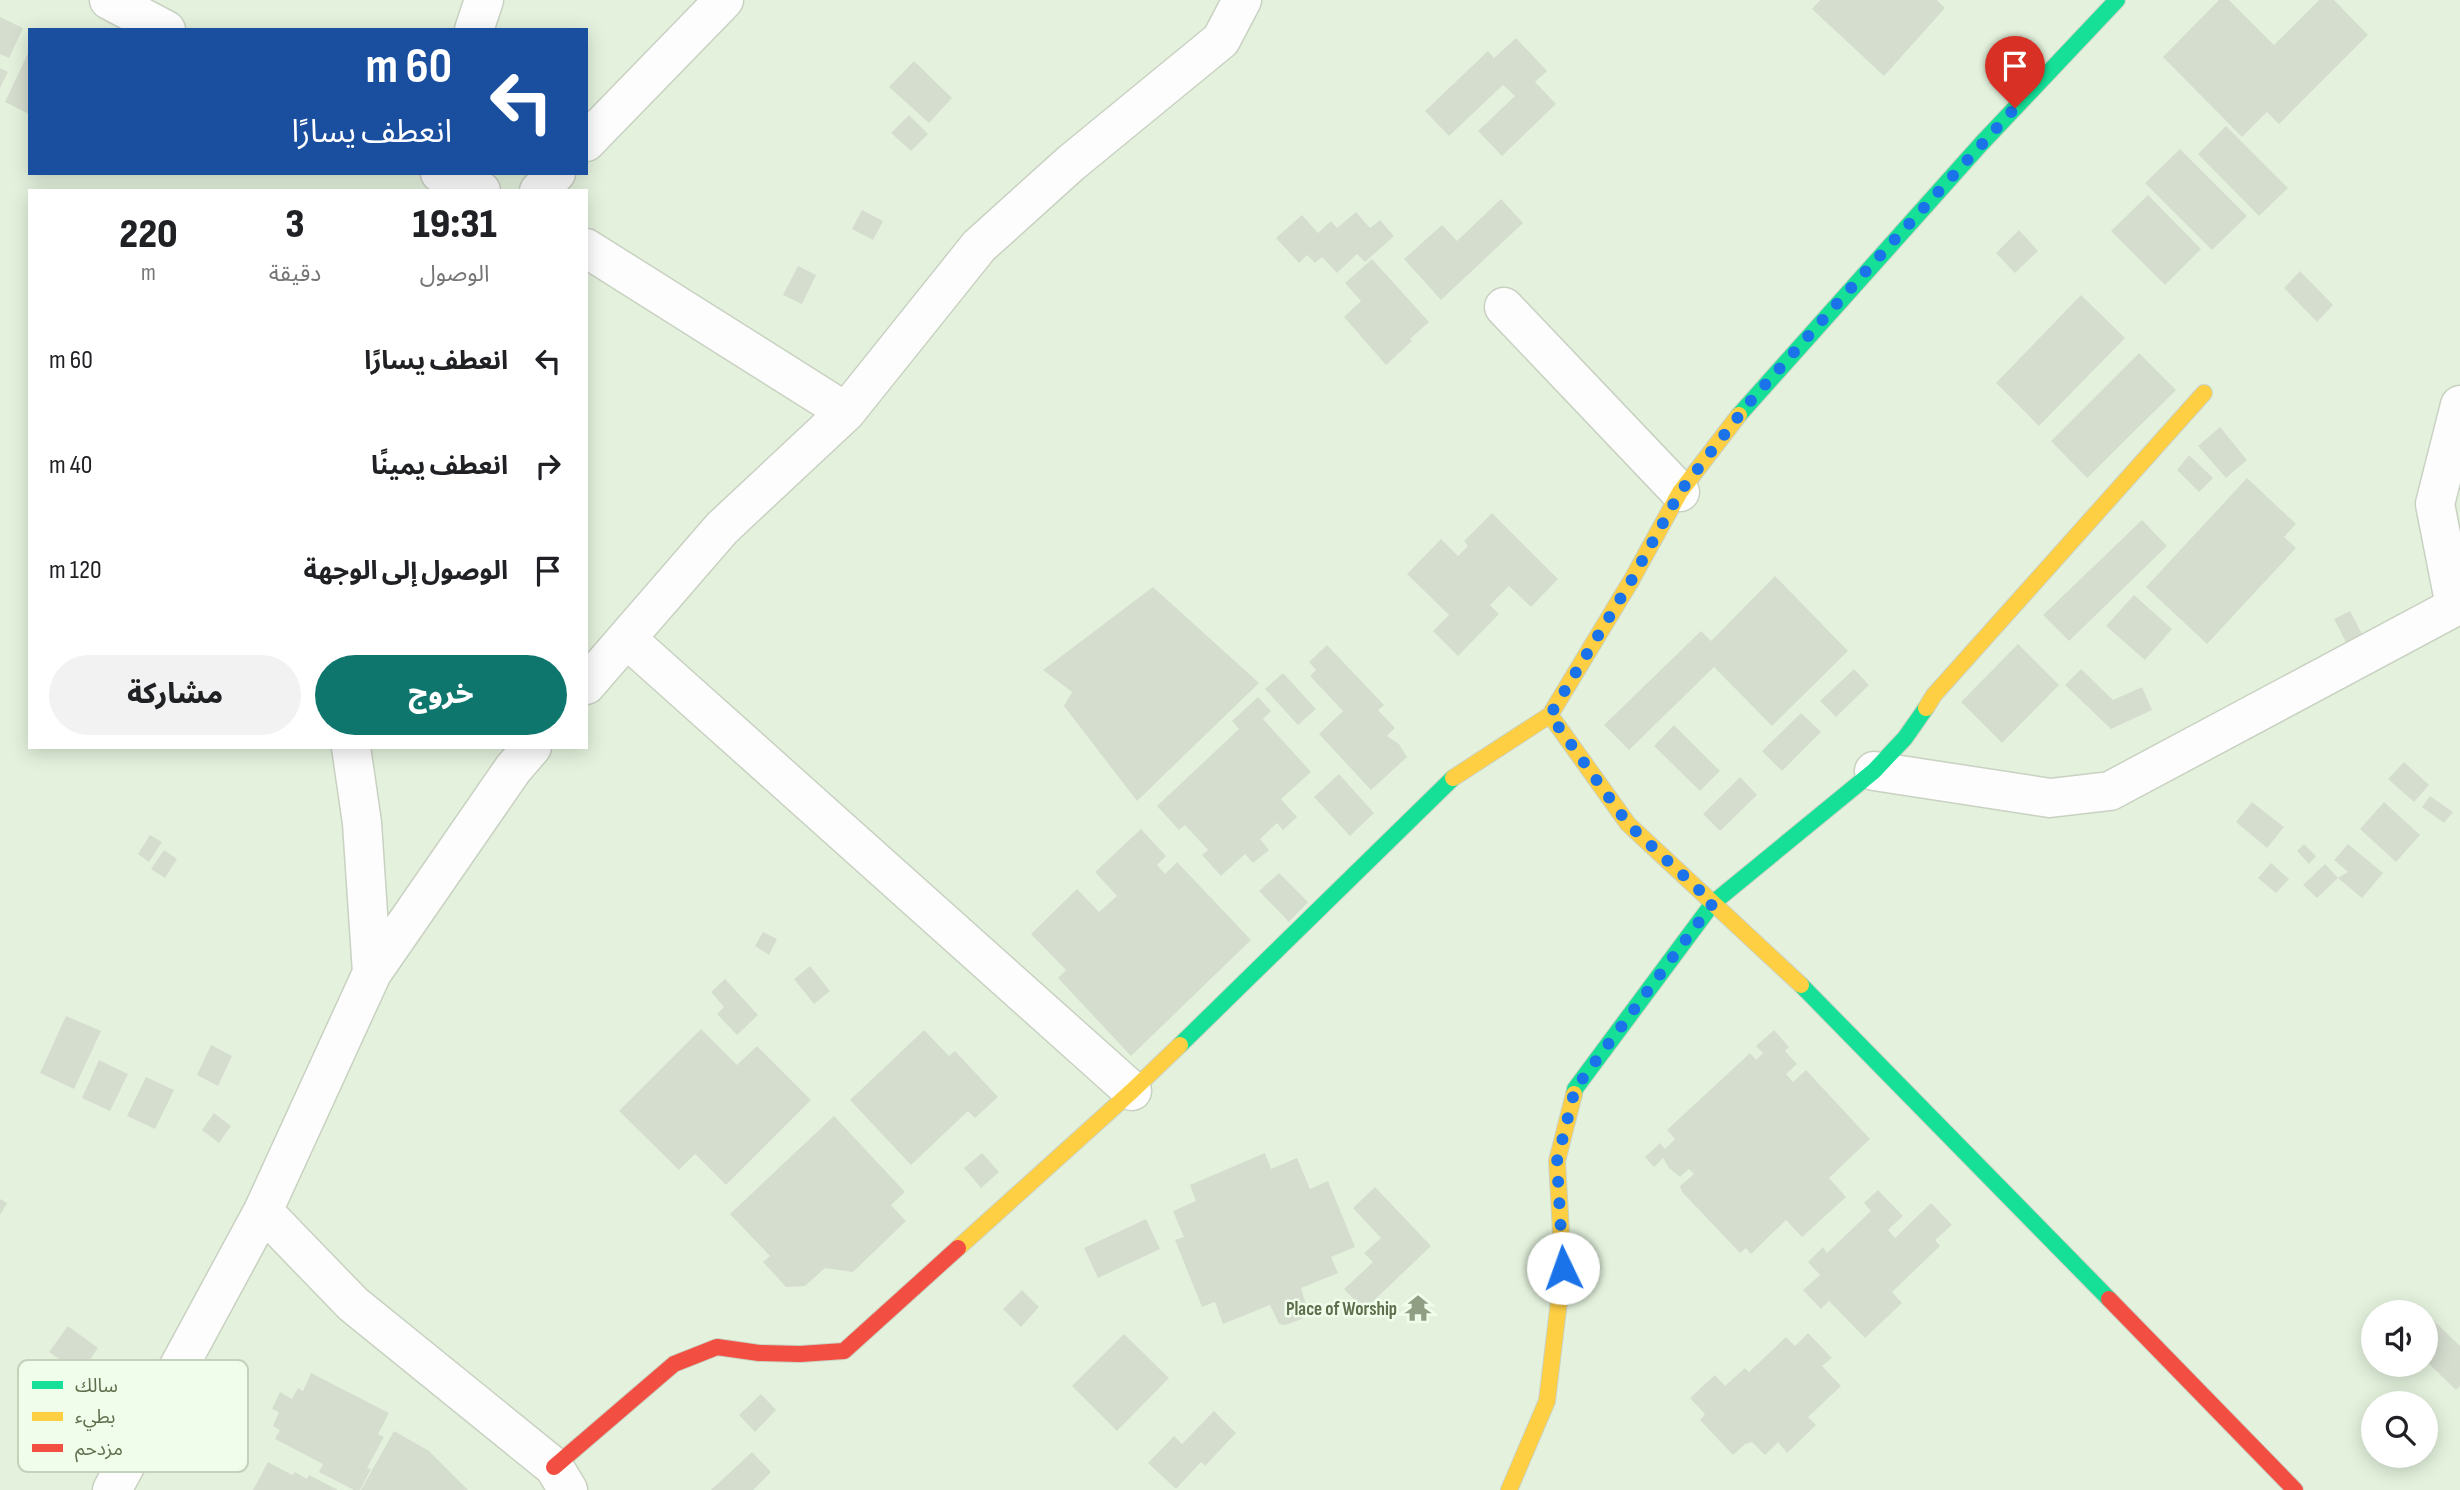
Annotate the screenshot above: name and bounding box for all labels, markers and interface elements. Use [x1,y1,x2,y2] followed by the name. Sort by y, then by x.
[1985,36,2045,108] pin
[365,38,452,97] text: 60 m
[1996,47,2034,85] icon: arrive
[476,56,567,147] icon: left
[292,113,452,152] text: انعطف يسارًا
[285,199,305,250] text: 3
[412,199,497,250] text: 19:31
[119,209,178,260] text: 220
[141,259,156,287] text: m
[269,260,321,288] text: دقيقة
[420,260,490,288] text: الوصول
[529,342,567,380] icon: left
[49,345,93,376] text: 60 m
[364,346,508,377] text: انعطف يسارًا
[529,447,567,485] icon: right
[49,450,92,481] text: 40 m
[371,451,508,482] text: انعطف يمينًا
[529,552,567,590] icon: arrive
[49,555,102,586] text: 120 m
[304,556,508,587] text: الوصول إلى الوجهة
[49,655,301,735] button: مشاركة
[315,655,567,735] button: خروج
[1526,1231,1600,1305] position arrow
[1403,1293,1433,1323] temple icon: Place of Worship
[1286,1298,1397,1321] place label: Place of Worship
[2361,1300,2438,1468] map controls
[2361,1300,2438,1377] button: sound
[18,1360,248,1472] legend
[75,1375,118,1398] text: سالك
[2361,1391,2438,1468] button: search
[75,1406,115,1431] text: بطيء
[75,1438,123,1463] text: مزدحم

